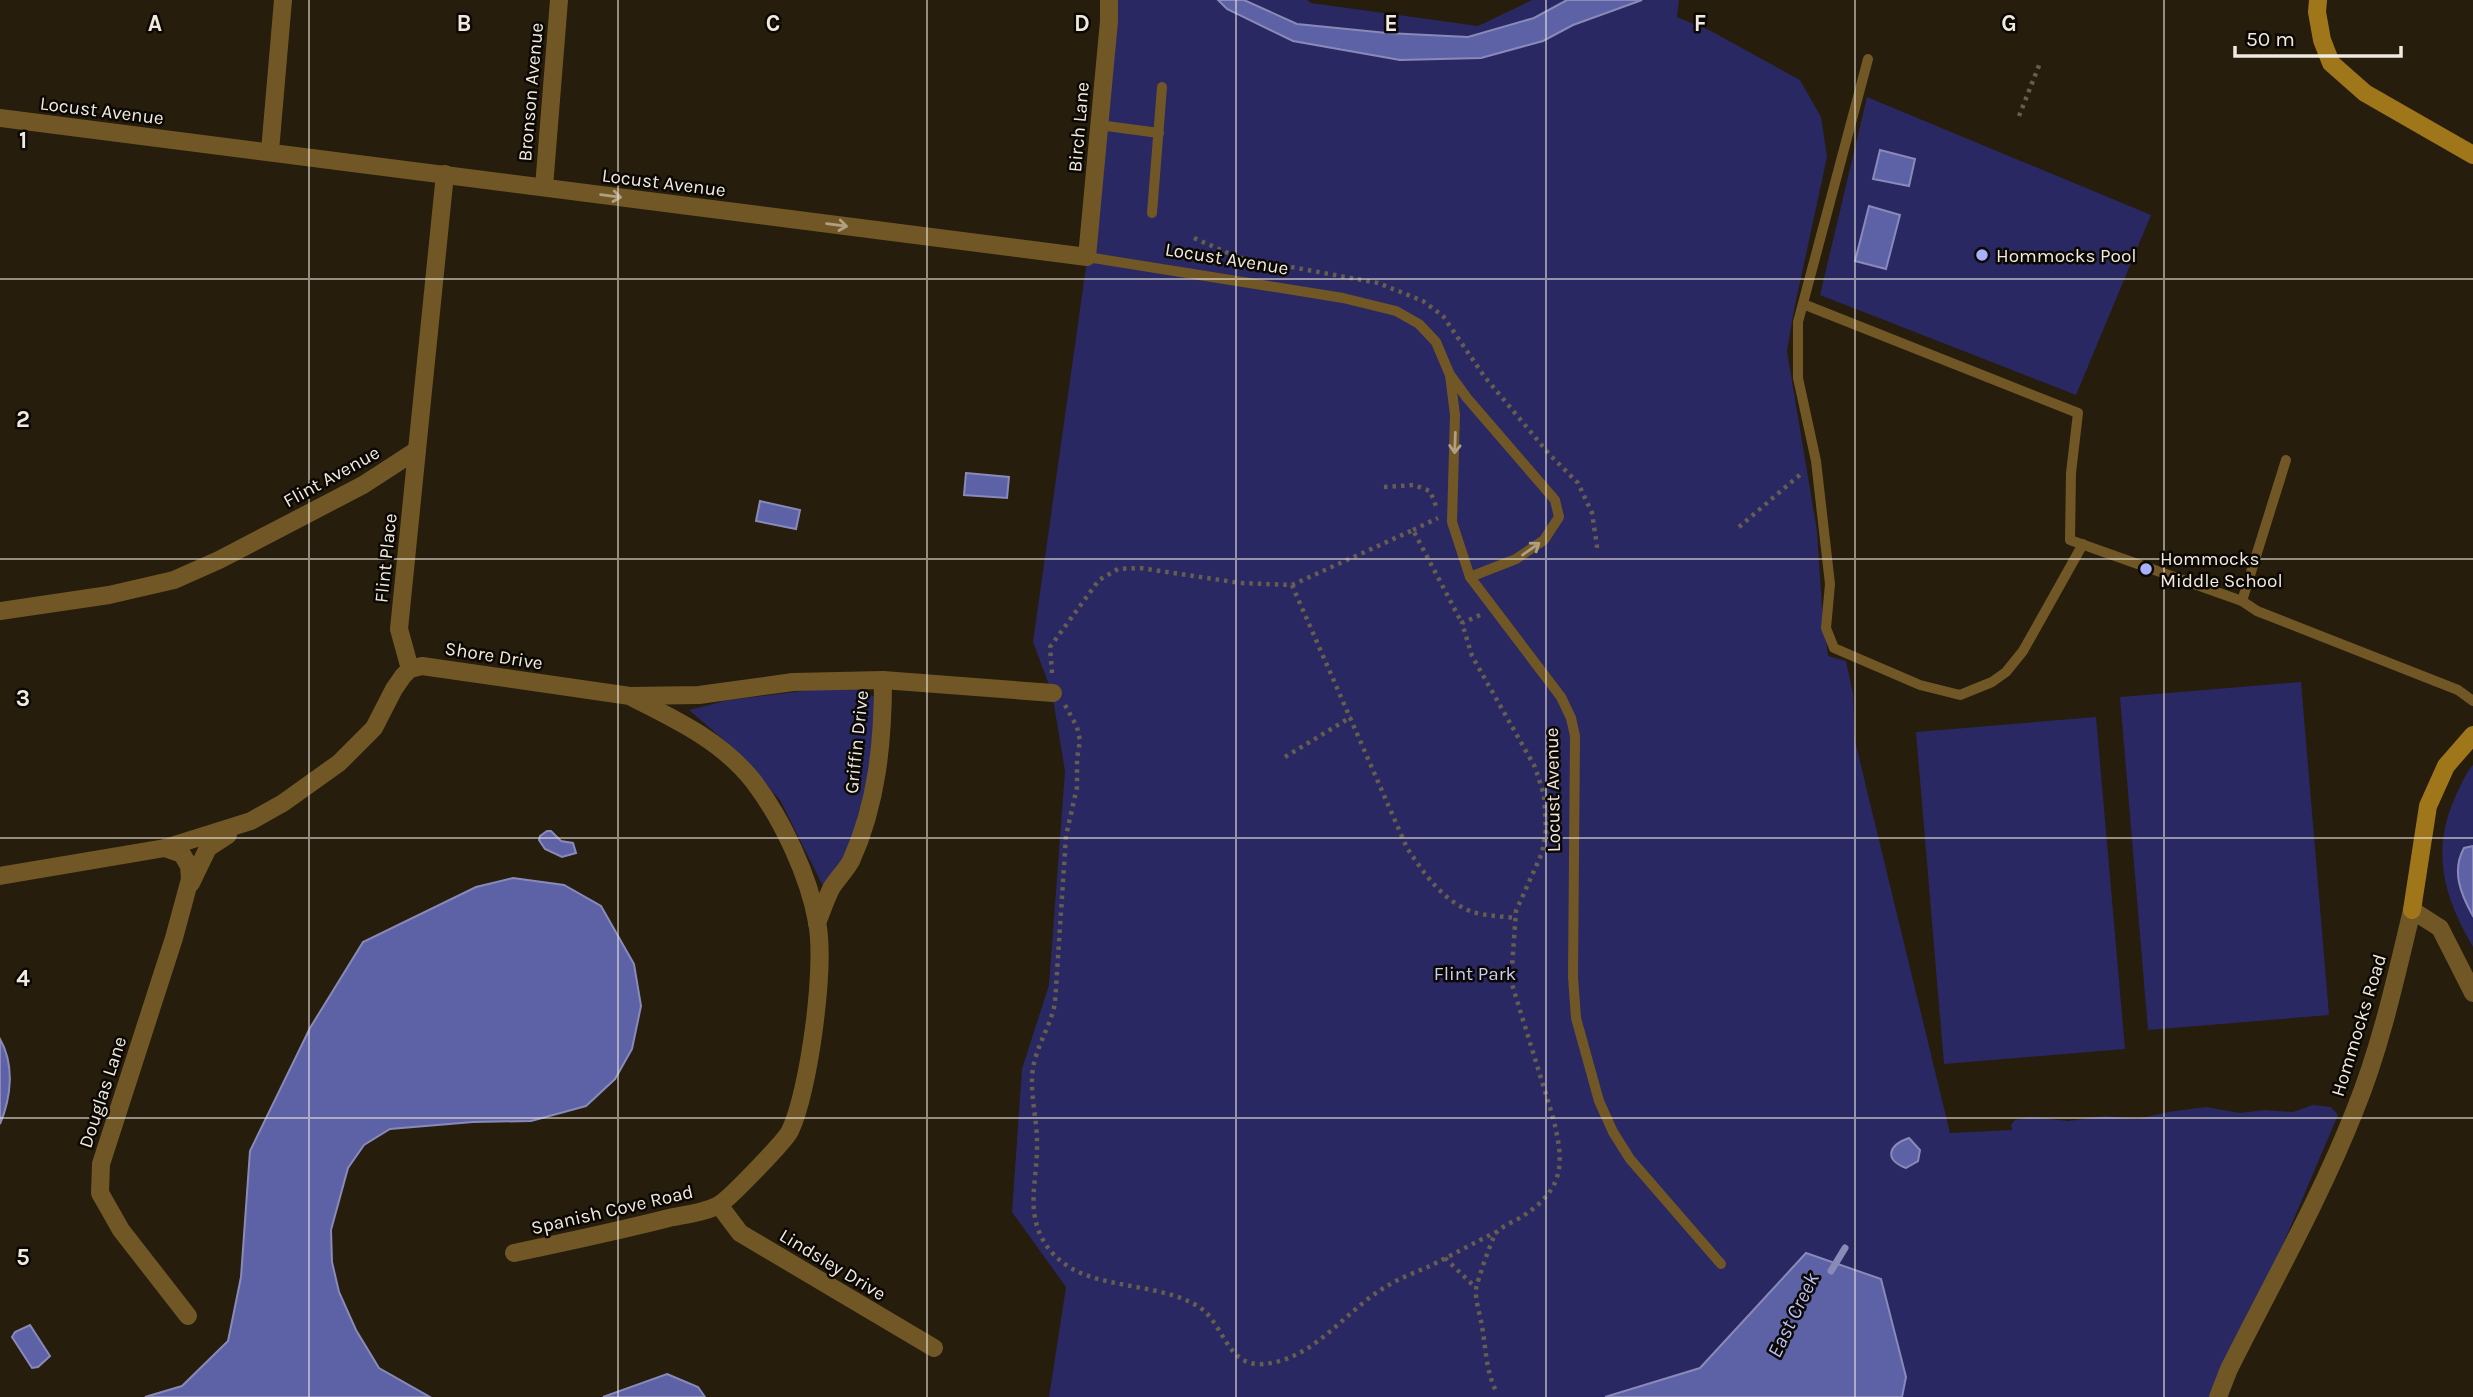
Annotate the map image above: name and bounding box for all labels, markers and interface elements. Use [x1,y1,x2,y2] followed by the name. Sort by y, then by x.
[148,10,162,37] text: A
[457,10,471,37] text: B
[766,10,780,37] text: C
[1074,10,1090,37] text: D
[1384,10,1398,37] text: E
[1694,10,1706,37] text: F
[2001,10,2017,37] text: G
[2235,14,2401,58] scale bar
[514,22,548,162] street label: Bronson Avenue
[2246,27,2295,51] text: 50 m
[1064,81,1094,173] street label: Birch Lane
[39,92,165,130] street label: Locust Avenue
[19,127,27,154] text: 1
[601,164,727,202] street label: Locust Avenue
[599,190,622,203] one-way arrow
[825,219,848,232] one-way arrow
[1164,238,1290,280] street label: Locust Avenue
[1996,245,2137,267] place label: Hommocks Pool
[1974,247,1990,263] marker: Hommocks Pool
[16,406,30,433] text: 2
[1448,431,1461,454] one-way arrow
[280,441,383,512] street label: Flint Avenue
[370,512,402,604] street label: Flint Place
[1521,542,1540,556] one-way arrow
[2160,548,2283,592] place label: Hommocks Middle School
[2138,561,2154,577] marker: Hommocks Middle School
[443,637,544,675] street label: Shore Drive
[16,685,30,712] text: 3
[841,689,873,795] street label: Griffin Drive
[1541,727,1565,853] street label: Locust Avenue
[2327,951,2391,1099] street label: Hommocks Road
[1434,963,1517,985] park label: Flint Park
[16,965,30,992] text: 4
[75,1034,131,1151] street label: Douglas Lane
[529,1181,695,1239] street label: Spanish Cove Road
[775,1225,890,1305] street label: Lindsley Drive
[16,1244,30,1271] text: 5
[1762,1268,1824,1361] water label: East Creek

